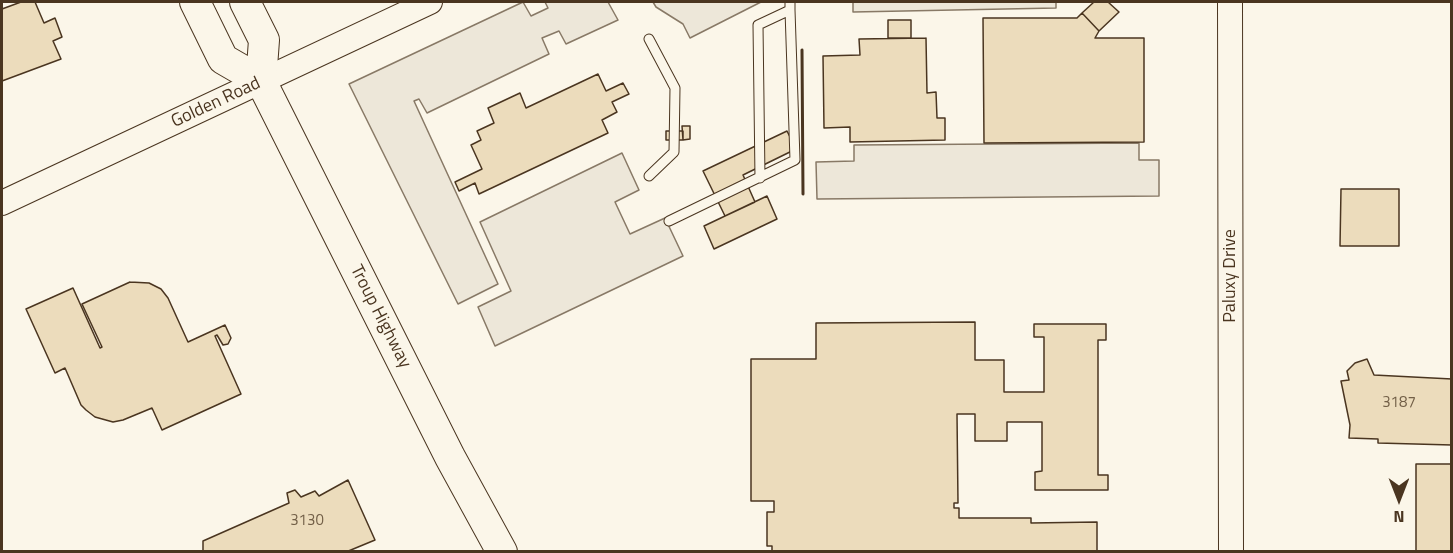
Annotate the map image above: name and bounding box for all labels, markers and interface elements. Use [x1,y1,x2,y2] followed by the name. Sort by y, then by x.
[168,73,264,133] street label: Golden Road
[1220,229,1242,323] street label: Paluxy Drive
[345,262,415,372] street label: Troup Highway
[1382,394,1416,412] house number: 3187
[1369,469,1429,529] north arrow
[1393,505,1405,529] text: N
[290,512,324,530] house number: 3130

